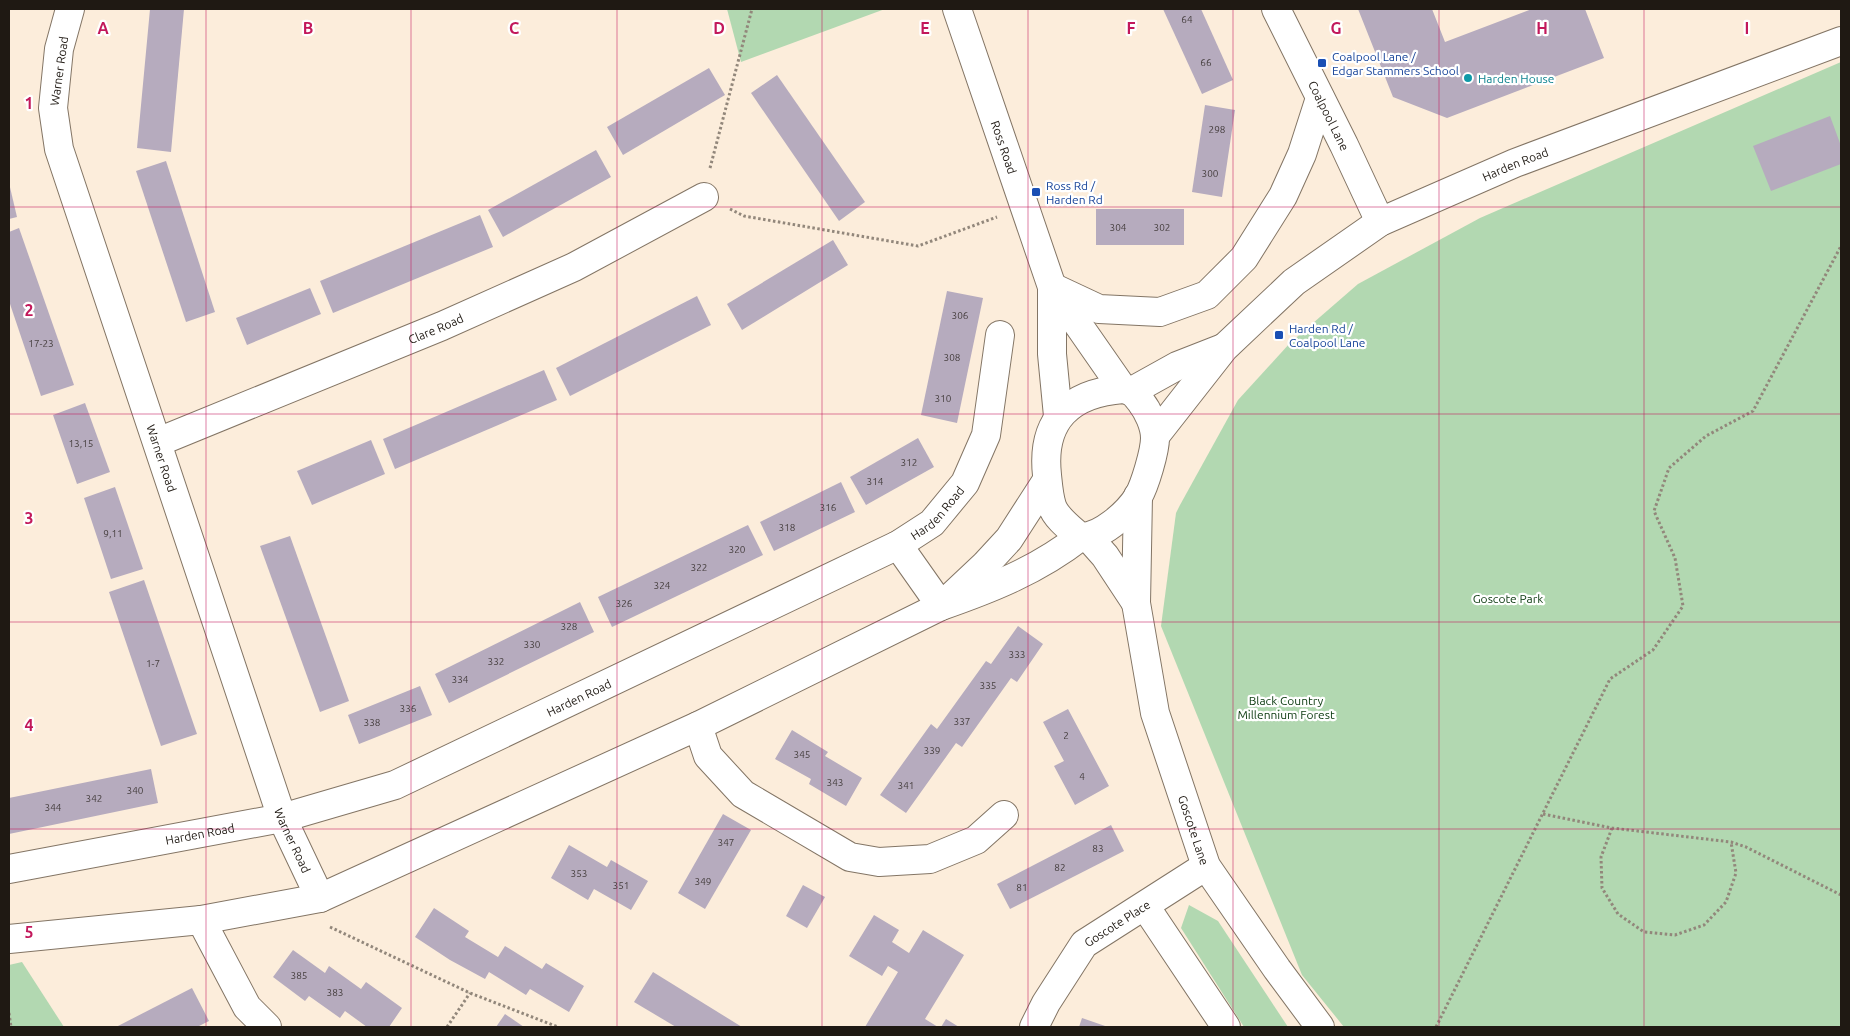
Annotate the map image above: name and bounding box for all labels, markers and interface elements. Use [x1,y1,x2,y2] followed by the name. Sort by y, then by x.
[1181,14,1193,25] house number: 64
[97,19,109,37] text: A
[303,19,313,37] text: B
[509,19,519,37] text: C
[713,19,725,37] text: D
[920,19,930,37] text: E
[1127,19,1136,37] text: F
[1330,19,1342,37] text: G
[1536,19,1548,37] text: H
[1745,19,1749,37] text: I
[48,35,70,107] street label: Warner Road
[1332,50,1459,77] place label: Coalpool Lane / Edgar Stammers School
[1200,57,1212,68] house number: 66
[1316,57,1328,69] marker: Coalpool Lane / Edgar Stammers School
[1462,72,1474,84] marker: Harden House
[1478,72,1554,85] place label: Harden House
[1306,78,1352,152] street label: Coalpool Lane
[24,94,34,112] text: 1
[989,119,1019,175] street label: Ross Road
[1209,124,1226,135] house number: 298
[1480,145,1550,183] street label: Harden Road
[1202,168,1219,179] house number: 300
[1046,179,1103,206] place label: Ross Rd / Harden Rd
[1030,186,1042,198] marker: Ross Rd / Harden Rd
[1110,222,1127,233] house number: 304
[1154,222,1170,233] house number: 302
[24,301,34,319] text: 2
[952,310,969,321] house number: 306
[406,311,465,346] street label: Clare Road
[1289,322,1365,349] place label: Harden Rd / Coalpool Lane
[1273,329,1285,341] marker: Harden Rd / Coalpool Lane
[28,338,54,349] house number: 17-23
[944,352,961,363] house number: 308
[935,393,952,404] house number: 310
[145,423,179,493] street label: Warner Road
[68,438,94,449] house number: 13,15
[901,457,917,468] house number: 312
[867,476,884,487] house number: 314
[908,484,966,542] street label: Harden Road
[820,502,837,513] house number: 316
[24,509,34,527] text: 3
[779,522,796,533] house number: 318
[103,528,123,539] house number: 9,11
[729,544,746,555] house number: 320
[691,562,707,573] house number: 322
[654,580,671,591] house number: 324
[1473,592,1543,605] park label: Goscote Park
[616,598,633,609] house number: 326
[561,621,578,632] house number: 328
[524,639,541,650] house number: 330
[1009,649,1025,660] house number: 333
[488,656,504,667] house number: 332
[146,658,160,669] house number: 1-7
[452,674,469,685] house number: 334
[544,676,613,718] street label: Harden Road
[980,680,996,691] house number: 335
[1237,694,1335,721] park label: Black Country Millennium Forest
[400,703,417,714] house number: 336
[24,716,34,734] text: 4
[954,716,970,727] house number: 337
[364,717,381,728] house number: 338
[1063,730,1069,741] house number: 2
[924,745,940,756] house number: 339
[794,749,810,760] house number: 345
[1079,771,1085,782] house number: 4
[827,777,843,788] house number: 343
[898,780,914,791] house number: 341
[127,785,144,796] house number: 340
[86,793,102,804] house number: 342
[1176,794,1212,867] street label: Goscote Lane
[45,802,62,813] house number: 344
[273,806,313,875] street label: Warner Road
[164,821,235,846] street label: Harden Road
[718,837,734,848] house number: 347
[1092,843,1104,854] house number: 83
[1054,862,1066,873] house number: 82
[571,868,587,879] house number: 353
[695,876,711,887] house number: 349
[613,880,629,891] house number: 351
[1016,882,1028,893] house number: 81
[1082,897,1152,949] street label: Goscote Place
[24,923,34,941] text: 5
[291,970,307,981] house number: 385
[327,987,343,998] house number: 383

